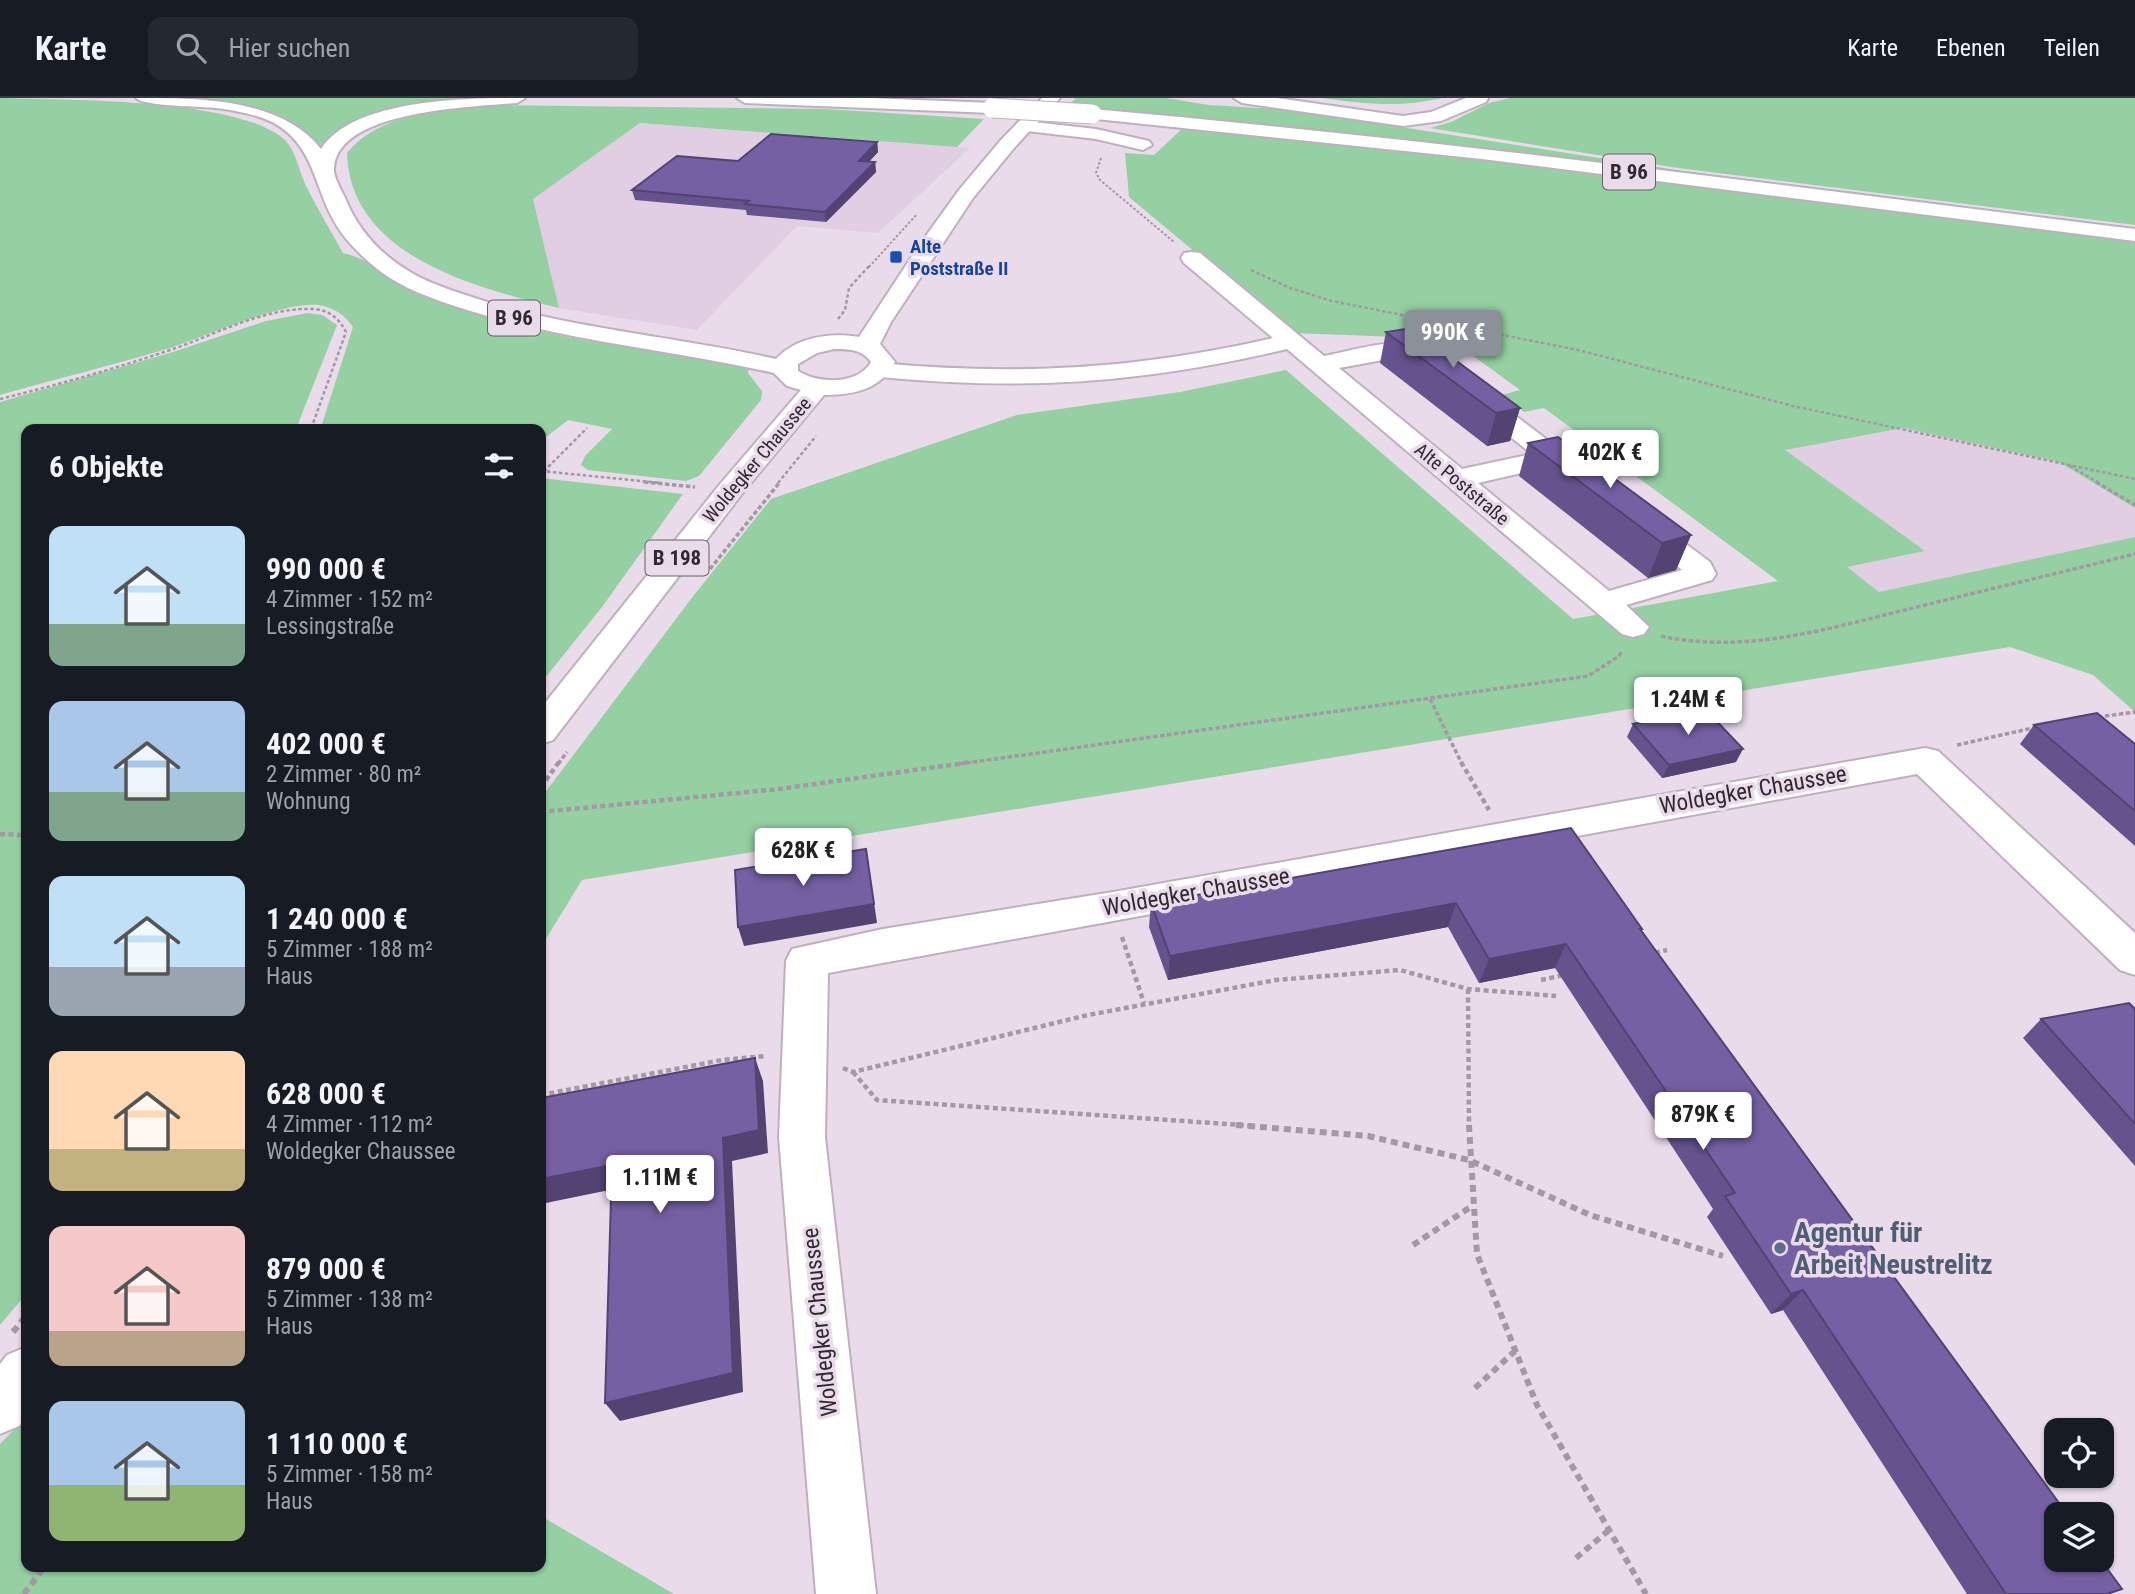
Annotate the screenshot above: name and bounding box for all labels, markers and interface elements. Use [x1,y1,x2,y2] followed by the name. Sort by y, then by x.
[148,17,638,80] search box
[35,29,106,68] text: Karte
[172,29,210,67] icon: search
[228,33,350,63] text: Hier suchen
[1847,34,1898,62] text: Karte
[1936,34,2006,62] text: Ebenen
[2044,34,2100,62] text: Teilen
[1603,154,1655,190] road number: B 96
[910,235,1008,280] place label: Alte Poststraße II
[888,249,904,265] marker: Alte Poststraße II
[488,300,540,336] road number: B 96
[1396,310,1510,370] pin: 990K €
[1421,319,1485,346] text: 990K €
[698,393,816,527] street label: Woldegker Chaussee
[1553,430,1667,490] pin: 402K €
[1410,438,1514,530] street label: Alte Poststraße
[1578,439,1642,466] text: 402K €
[480,447,518,485] icon: filters
[49,449,164,484] text: 6 Objekte
[646,540,708,575] road number: B 198
[266,551,386,586] text: 990 000 €
[105,554,189,638] icon: home
[266,586,433,613] text: 4 Zimmer · 152 m²
[266,613,394,640] text: Lessingstraße
[1623,678,1753,737] pin: 1.24M €
[1650,686,1726,713] text: 1.24M €
[266,726,386,761] text: 402 000 €
[105,729,189,813] icon: home
[1657,760,1849,820] street label: Woldegker Chaussee
[266,761,421,788] text: 2 Zimmer · 80 m²
[266,788,351,815] text: Wohnung
[746,828,860,888] pin: 628K €
[771,837,835,864] text: 628K €
[1100,862,1292,922] street label: Woldegker Chaussee
[266,901,408,936] text: 1 240 000 €
[105,904,189,988] icon: home
[266,936,433,963] text: 5 Zimmer · 188 m²
[266,963,313,990] text: Haus
[266,1076,386,1111] text: 628 000 €
[105,1079,189,1163] icon: home
[1646,1093,1760,1152] pin: 879K €
[1671,1101,1735,1128] text: 879K €
[266,1111,433,1138] text: 4 Zimmer · 112 m²
[266,1138,456,1165] text: Woldegker Chaussee
[595,1156,725,1215] pin: 1.11M €
[622,1164,698,1191] text: 1.11M €
[1794,1216,1993,1281] place label: Agentur für Arbeit Neustrelitz
[797,1226,843,1418] street label: Woldegker Chaussee
[1772,1240,1788,1256] marker: Agentur für Arbeit Neustrelitz
[266,1251,386,1286] text: 879 000 €
[105,1254,189,1338] icon: home
[266,1286,433,1313] text: 5 Zimmer · 138 m²
[266,1313,313,1340] text: Haus
[2044,1418,2114,1572] map controls
[2044,1418,2114,1488] button: locate
[266,1426,408,1461] text: 1 110 000 €
[105,1429,189,1513] icon: home
[266,1461,433,1488] text: 5 Zimmer · 158 m²
[266,1488,313,1515] text: Haus
[2044,1502,2114,1572] button: layers

